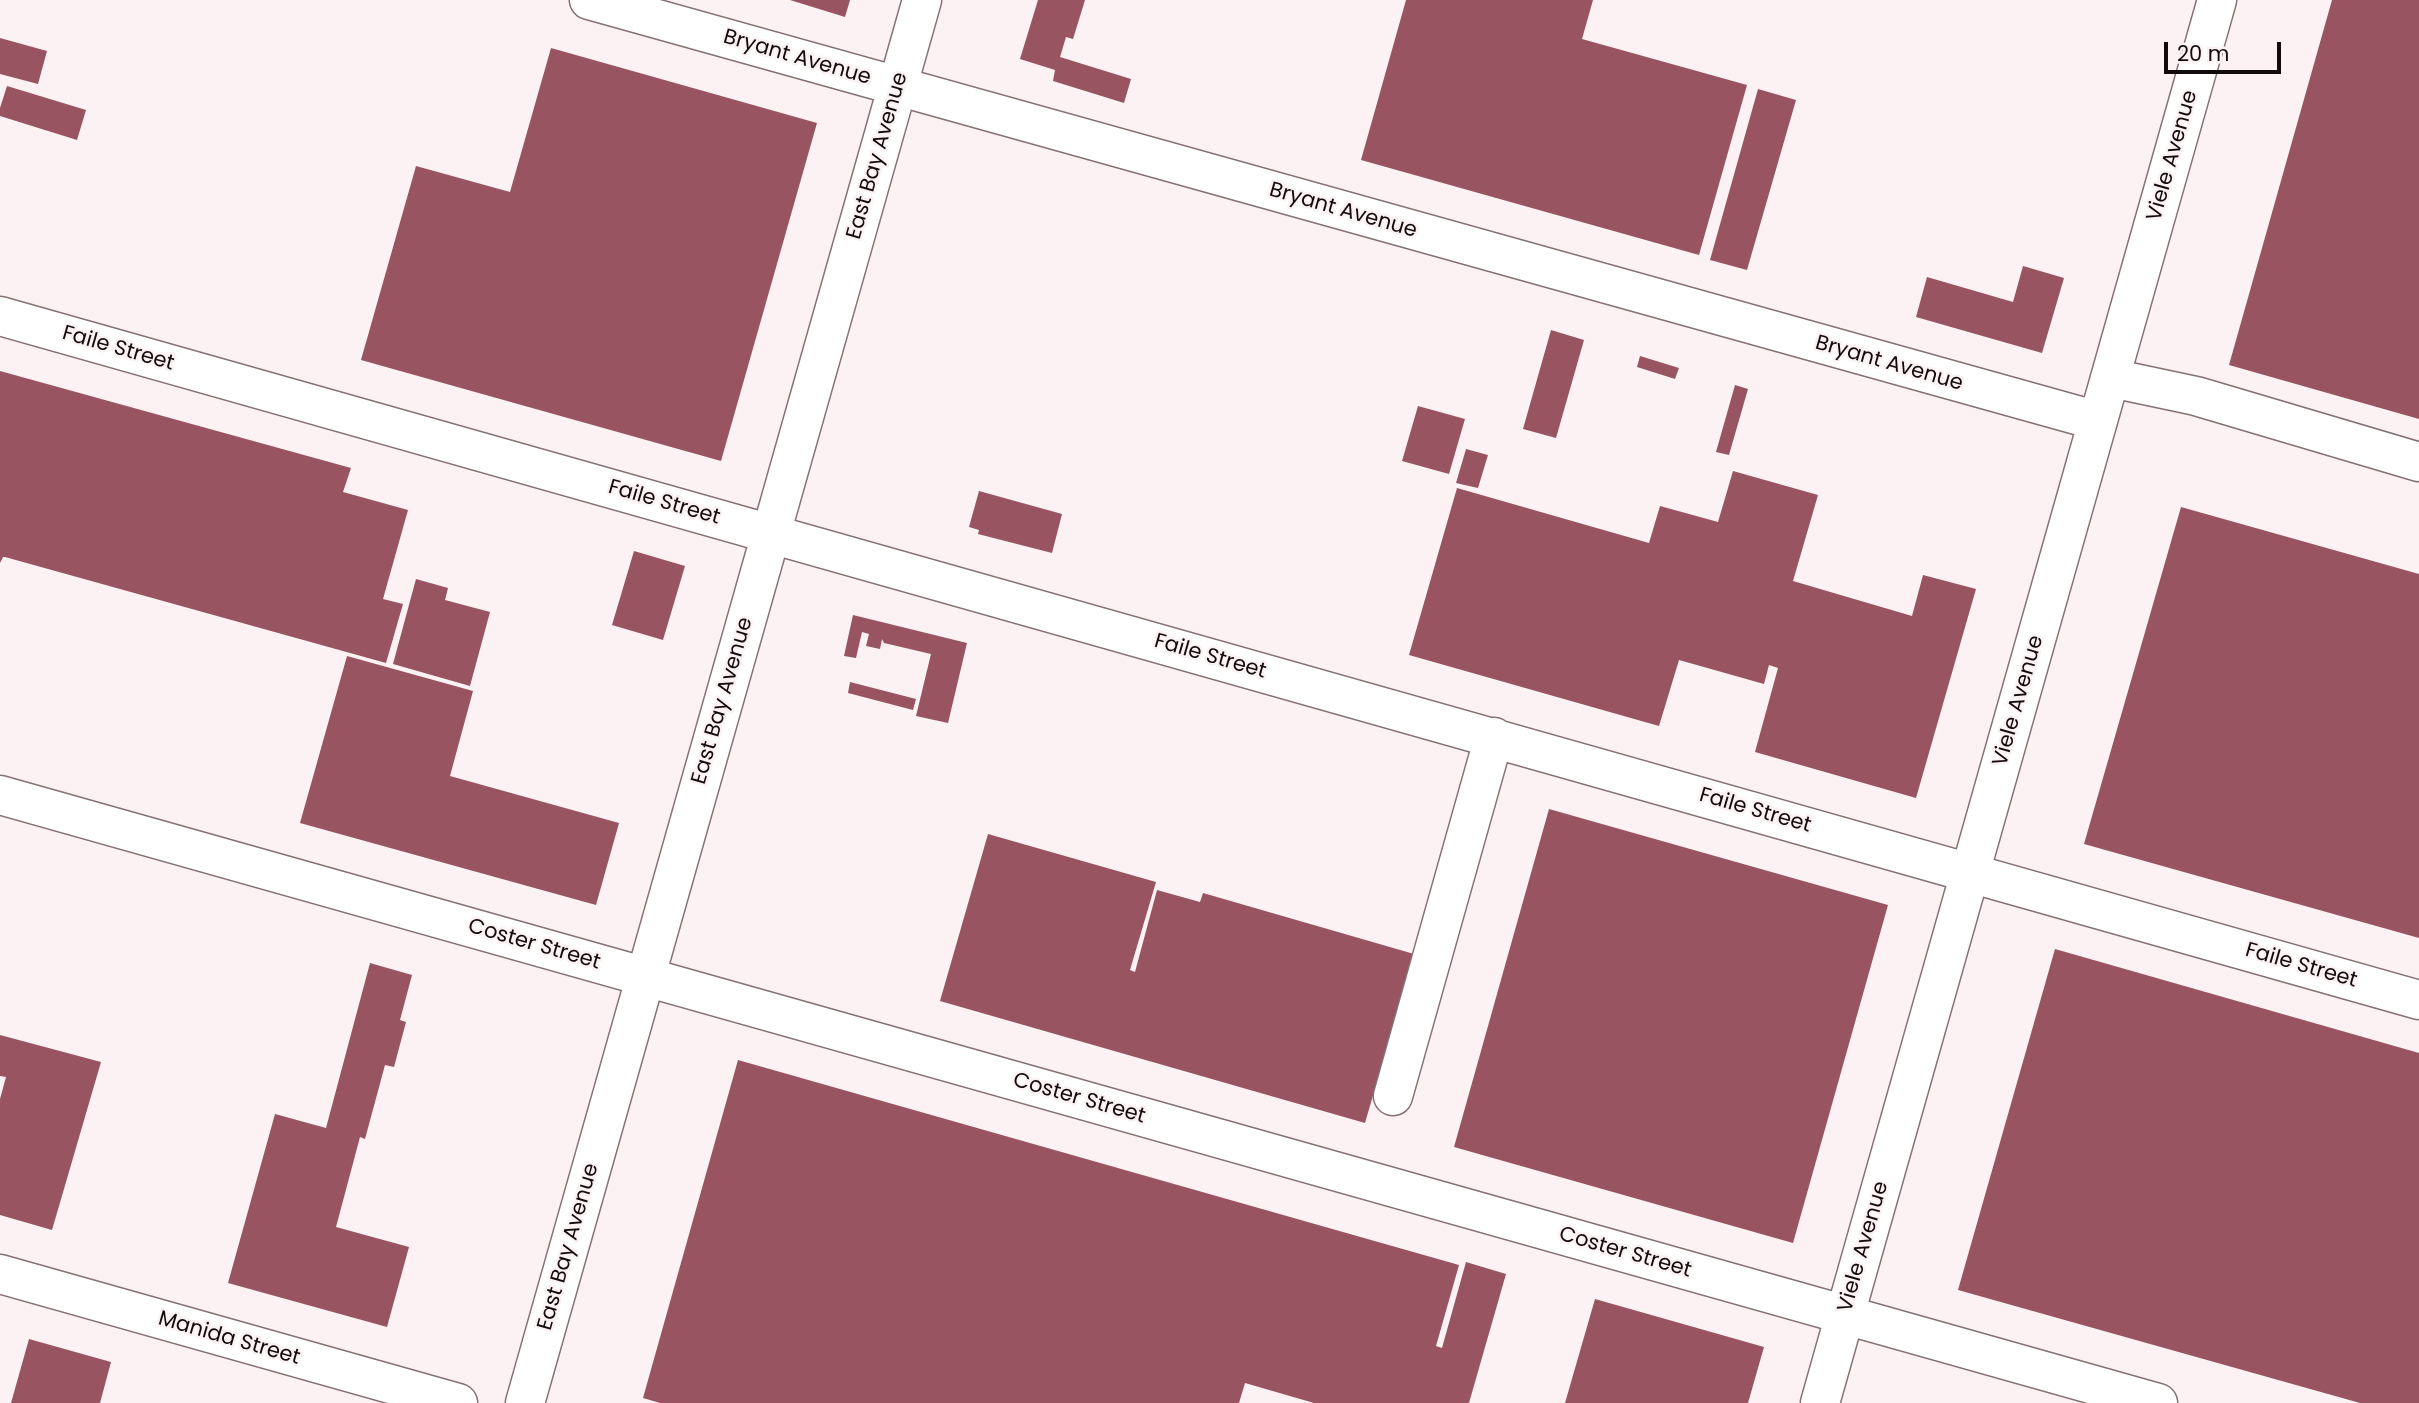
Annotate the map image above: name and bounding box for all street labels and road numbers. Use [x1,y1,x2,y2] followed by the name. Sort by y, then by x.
[720,25,874,91] street label: Bryant Avenue
[842,70,914,242] street label: East Bay Avenue
[2142,88,2204,224] street label: Viele Avenue
[1266,178,1420,244] street label: Bryant Avenue
[59,321,177,377] street label: Faile Street
[1812,331,1966,397] street label: Bryant Avenue
[605,475,723,531] street label: Faile Street
[687,615,759,787] street label: East Bay Avenue
[1151,629,1269,685] street label: Faile Street
[1988,633,2050,769] street label: Viele Avenue
[1696,783,1814,839] street label: Faile Street
[465,914,603,976] street label: Coster Street
[2242,938,2360,994] street label: Faile Street
[1010,1068,1148,1130] street label: Coster Street
[533,1161,605,1333] street label: East Bay Avenue
[1833,1179,1895,1315] street label: Viele Avenue
[1556,1222,1694,1284] street label: Coster Street
[155,1307,303,1371] street label: Manida Street

